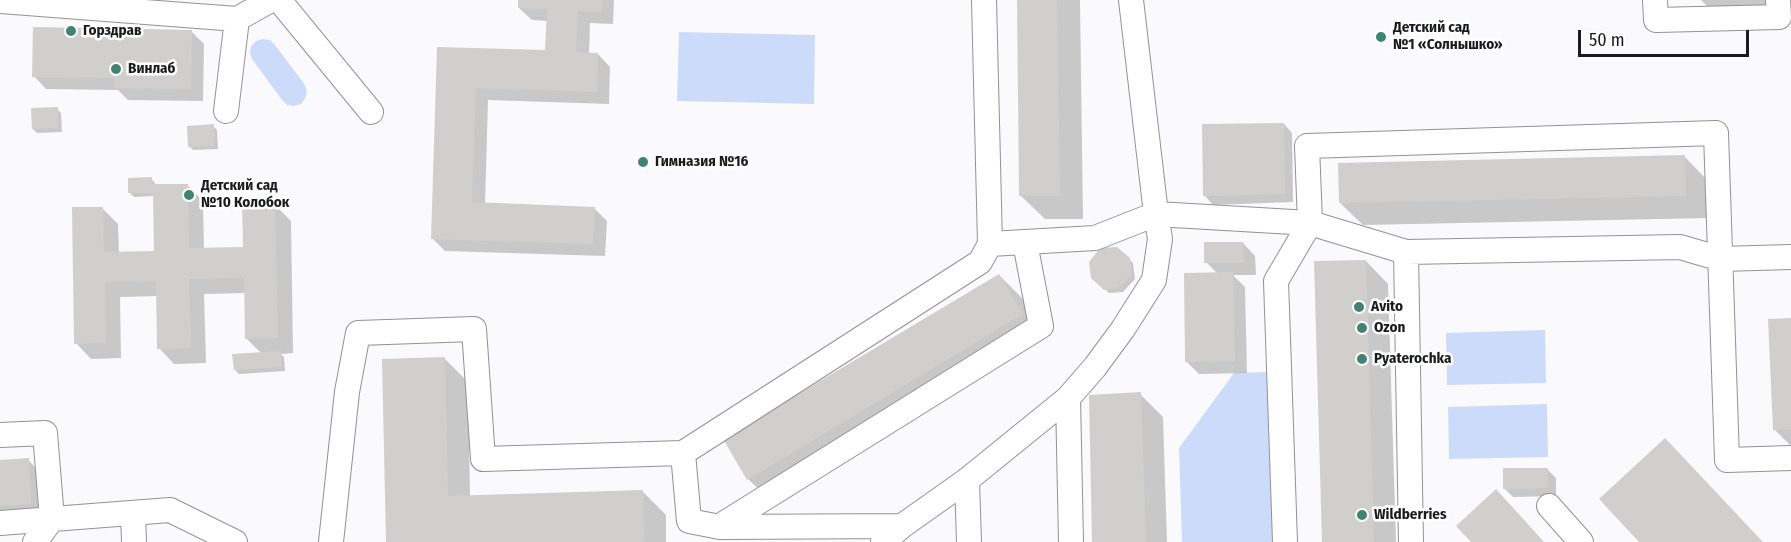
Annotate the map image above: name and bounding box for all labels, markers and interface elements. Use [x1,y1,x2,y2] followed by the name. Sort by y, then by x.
[1581,18,1752,56] scale bar
[1393,19,1503,54] place label: Детский сад №1 «Солнышко»
[83,22,142,40] place label: Горздрав
[64,24,78,38] marker: Горздрав
[1589,29,1625,51] text: 50 m
[1374,30,1388,44] marker: Детский сад №1 «Солнышко»
[128,60,175,78] place label: Винлаб
[109,62,123,76] marker: Винлаб
[655,153,748,171] place label: Гимназия №16
[636,155,650,169] marker: Гимназия №16
[201,177,289,212] place label: Детский сад №10 Колобок
[182,188,196,202] marker: Детский сад №10 Колобок
[1371,298,1403,316] place label: Avito
[1352,300,1366,314] marker: Avito
[1374,319,1405,337] place label: Ozon
[1355,321,1369,335] marker: Ozon
[1374,350,1451,368] place label: Pyaterochka
[1355,352,1369,366] marker: Pyaterochka
[1374,506,1446,524] place label: Wildberries
[1355,508,1369,522] marker: Wildberries

